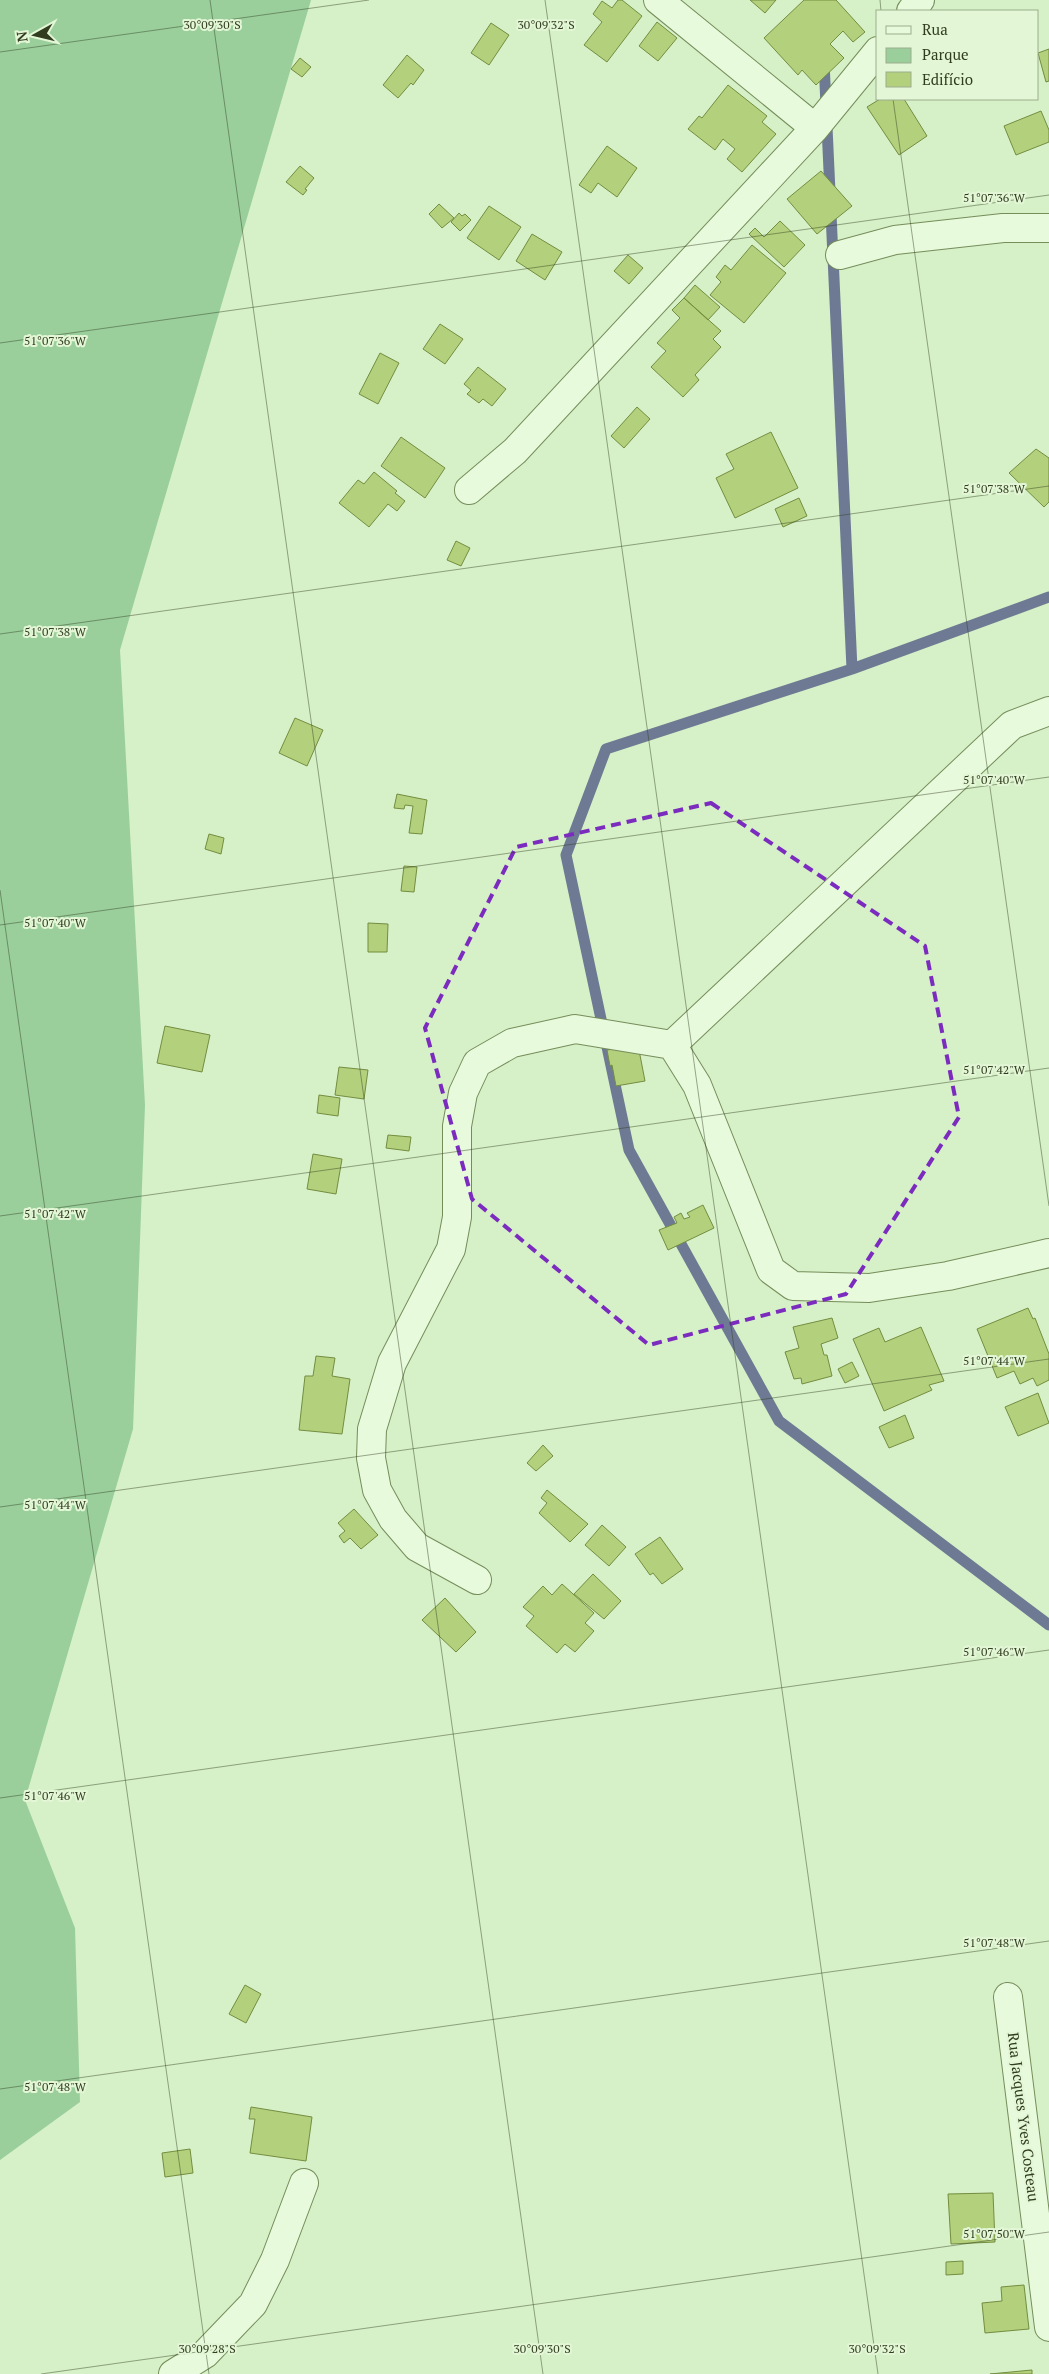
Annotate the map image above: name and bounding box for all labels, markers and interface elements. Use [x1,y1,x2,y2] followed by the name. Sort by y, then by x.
[10,10,60,60] north arrow
[876,10,1039,100] legend
[183,17,241,32] text: 30°09'30"S
[517,17,575,32] text: 30°09'32"S
[922,19,948,39] text: Rua
[11,30,32,43] text: N
[922,44,969,64] text: Parque
[922,69,973,89] text: Edifício
[963,190,1026,205] text: 51°07'36"W
[24,333,87,348] text: 51°07'36"W
[963,481,1026,496] text: 51°07'38"W
[24,624,87,639] text: 51°07'38"W
[963,772,1026,787] text: 51°07'40"W
[24,915,87,930] text: 51°07'40"W
[963,1062,1026,1077] text: 51°07'42"W
[24,1206,87,1221] text: 51°07'42"W
[963,1353,1026,1368] text: 51°07'44"W
[24,1497,87,1512] text: 51°07'44"W
[963,1644,1026,1659] text: 51°07'46"W
[24,1788,87,1803] text: 51°07'46"W
[963,1935,1026,1950] text: 51°07'48"W
[1004,2031,1044,2203] street label: Rua Jacques Yves Costeau
[24,2079,87,2094] text: 51°07'48"W
[963,2226,1026,2241] text: 51°07'50"W
[178,2341,236,2356] text: 30°09'28"S
[513,2341,571,2356] text: 30°09'30"S
[848,2341,906,2356] text: 30°09'32"S

